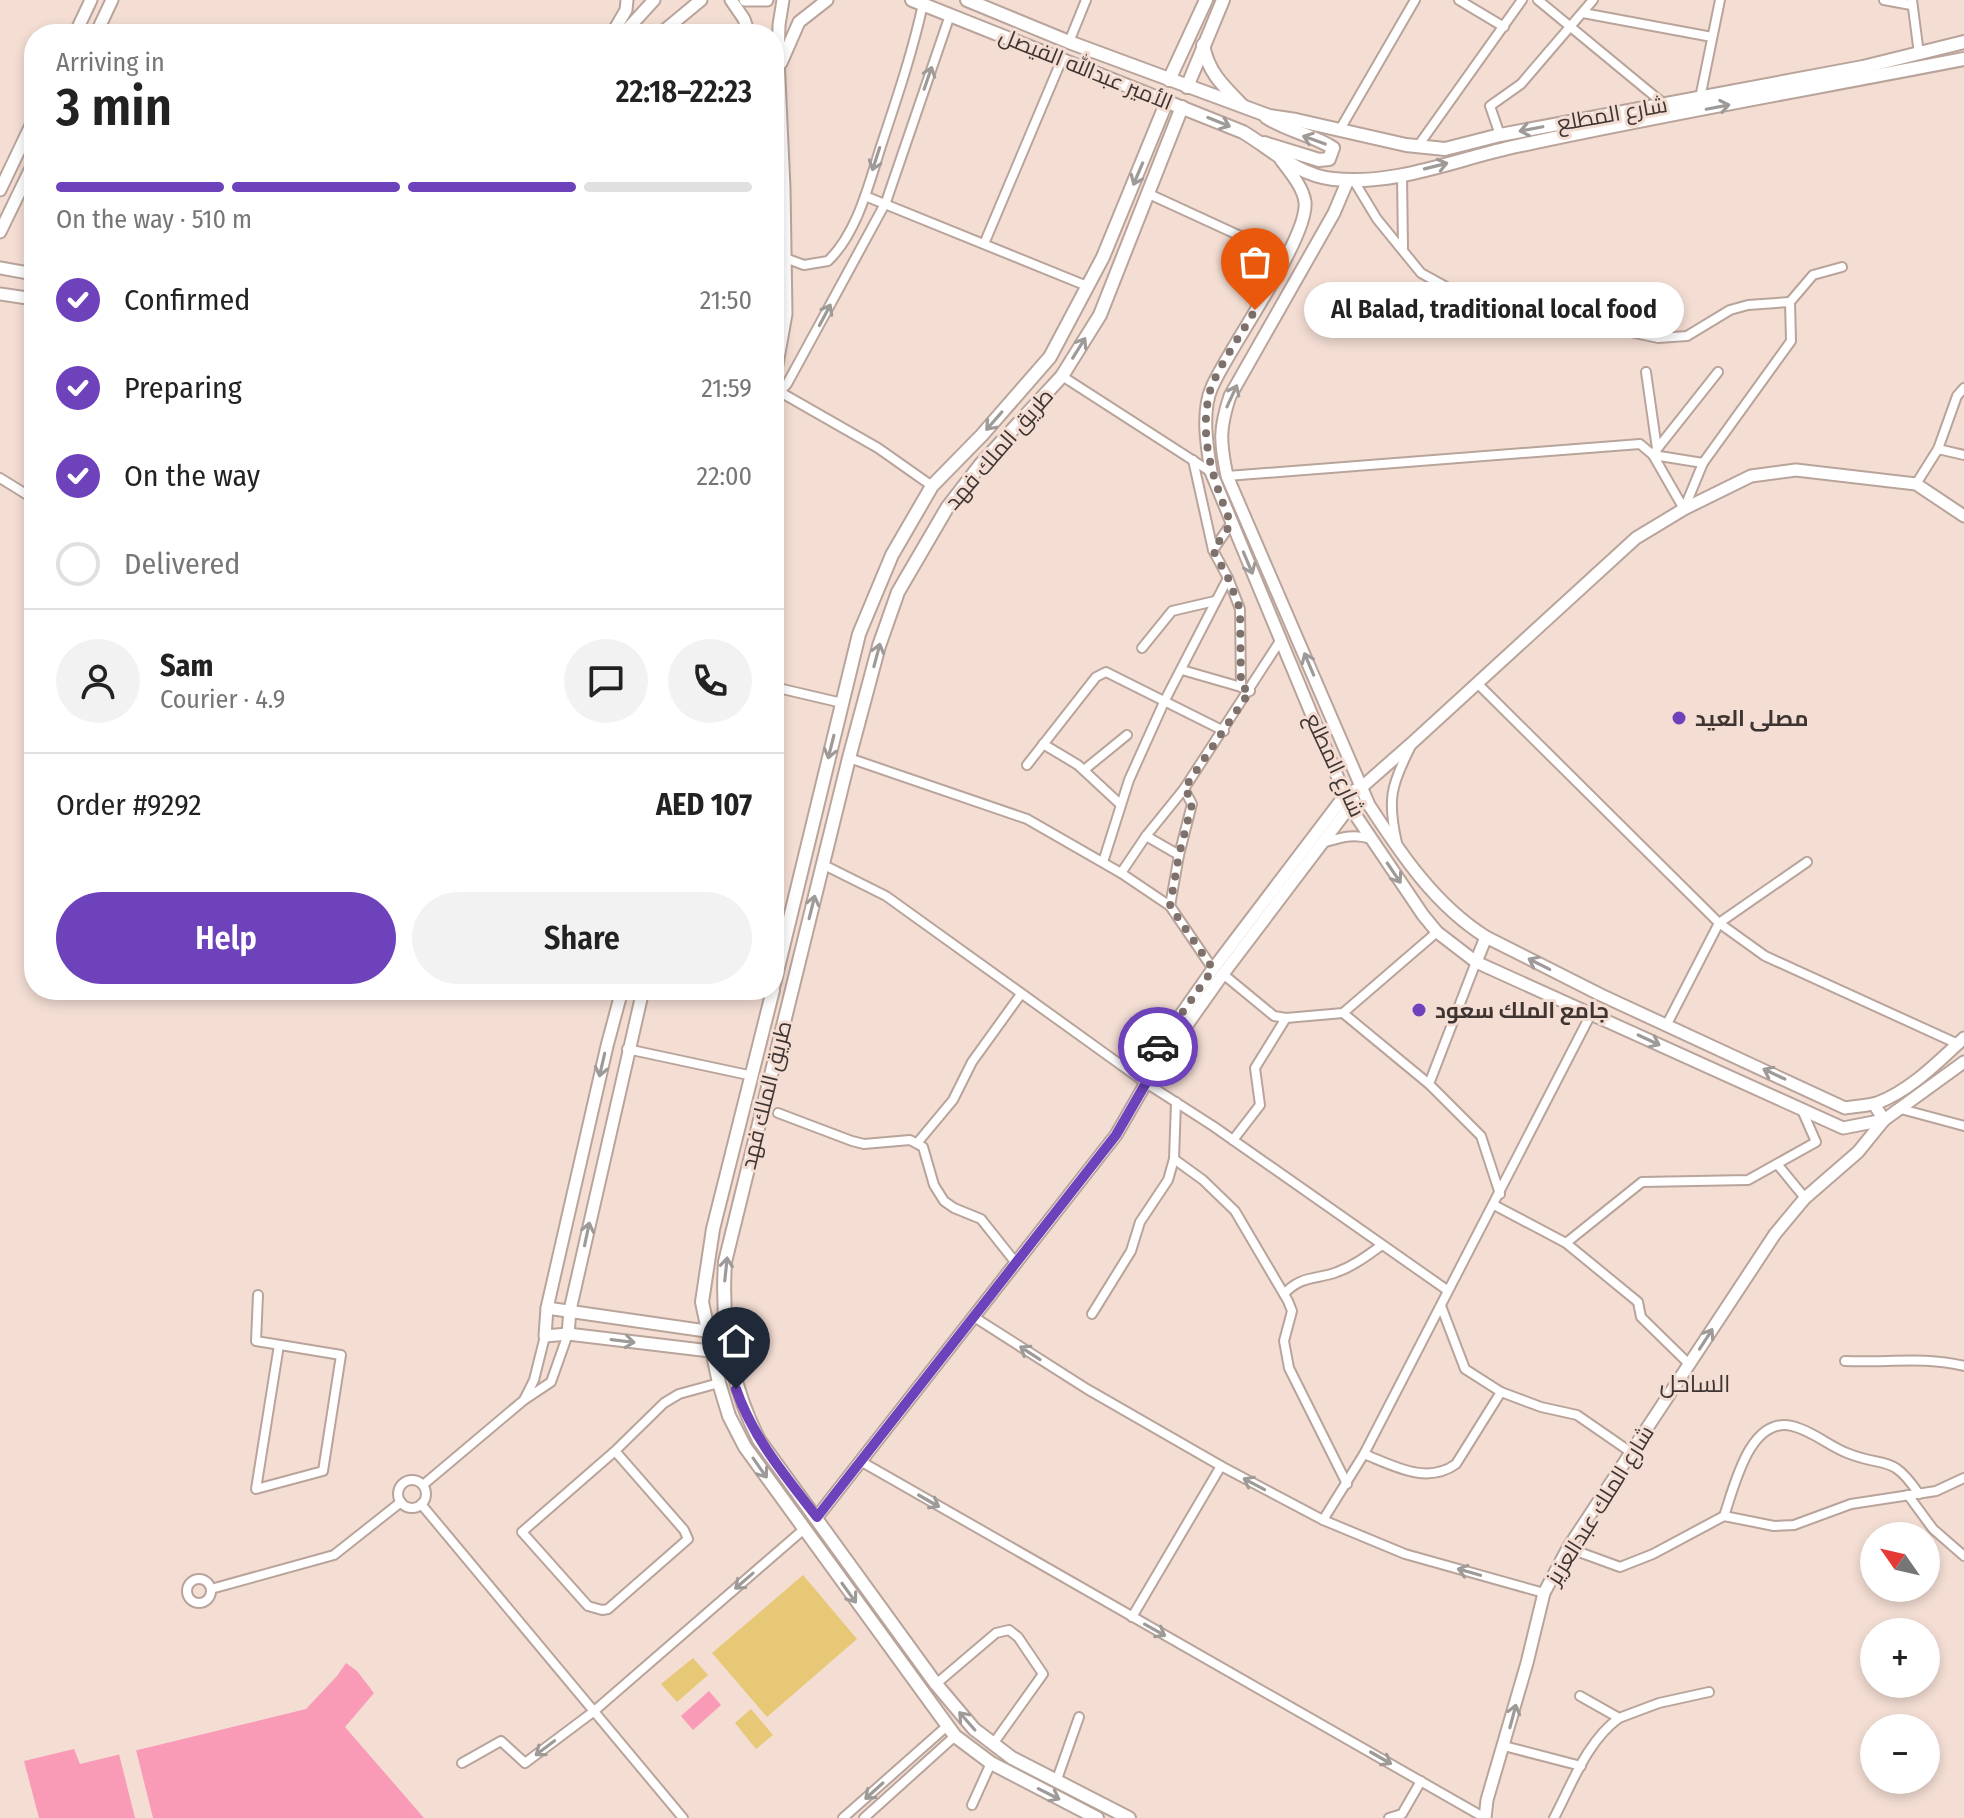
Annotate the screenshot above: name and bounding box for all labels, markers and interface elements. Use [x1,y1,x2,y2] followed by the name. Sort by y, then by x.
[995,21,1177,116] street label: الأمير عبدالله الفيصل
[56,47,165,78] text: Arriving in
[922,66,937,91] one-way arrow
[616,74,752,110] text: 22:18–22:23
[56,76,172,139] text: 3 min
[1555,91,1670,138] street label: شارع المطلع
[1705,99,1730,114] one-way arrow
[1206,116,1231,130] one-way arrow
[1519,122,1544,137] one-way arrow
[1302,131,1327,146] one-way arrow
[868,147,883,172] one-way arrow
[1423,158,1449,173] one-way arrow
[1129,161,1144,186] one-way arrow
[56,204,252,235] text: On the way · 510 m
[1221,228,1289,310] pin
[1233,240,1277,284] icon: bag
[56,278,100,322] icon: check
[124,282,250,318] text: Confirmed
[1303,282,1683,338] callout: Al Balad, traditional local food
[700,285,752,316] text: 21:50
[1331,294,1657,325] text: Al Balad, traditional local food
[817,304,833,328] one-way arrow
[1072,337,1088,360] one-way arrow
[56,366,100,410] icon: check
[124,370,242,406] text: Preparing
[701,373,752,404] text: 21:59
[939,383,1059,515] street label: طريق الملك فهد
[1225,384,1240,408] one-way arrow
[986,410,1004,430] one-way arrow
[56,454,100,498] icon: check
[124,458,260,494] text: On the way
[696,461,752,492] text: 22:00
[124,546,240,582] text: Delivered
[1241,551,1256,575] one-way arrow
[56,639,140,723] button: person
[564,639,648,723] button: chat
[668,639,752,723] button: phone
[870,643,885,669] one-way arrow
[160,648,213,684] text: Sam
[1300,652,1315,677] one-way arrow
[160,684,285,715] text: Courier · 4.9
[1695,705,1809,732] place label: مصلى العيد
[1298,709,1371,822] street label: شارع المطلع
[1670,709,1688,727] marker: مصلى العيد
[823,733,838,759] one-way arrow
[56,787,201,823] text: Order #9292
[656,787,752,823] text: AED 107
[1386,862,1403,884] one-way arrow
[56,892,396,984] button: Help
[412,892,752,984] button: Share
[805,894,820,920] one-way arrow
[1527,956,1551,972] one-way arrow
[1435,997,1609,1025] place label: جامع الملك سعود
[1410,1001,1428,1019] marker: جامع الملك سعود
[1118,1007,1198,1087] courier
[735,1018,797,1172] street label: طريق الملك فهد
[1136,1025,1180,1069] icon: car
[1636,1034,1660,1049] one-way arrow
[594,1052,609,1078] one-way arrow
[1763,1066,1787,1081] one-way arrow
[580,1222,595,1247] one-way arrow
[718,1256,733,1282] one-way arrow
[702,1307,770,1389] pin
[714,1319,758,1363] icon: home
[1698,1329,1715,1351] one-way arrow
[609,1333,636,1348] one-way arrow
[1019,1344,1042,1360] one-way arrow
[1660,1370,1730,1398] district label: الساحل
[1539,1420,1661,1592] street label: شارع الملك عبدالعزيز
[751,1456,768,1478] one-way arrow
[1243,1476,1266,1492] one-way arrow
[917,1494,941,1509] one-way arrow
[1860,1522,1940,1602] north arrow
[1860,1522,1940,1794] map controls
[1457,1564,1483,1579] one-way arrow
[735,1572,755,1590] one-way arrow
[841,1581,858,1603] one-way arrow
[1860,1618,1940,1698] button: +
[1143,1623,1167,1638] one-way arrow
[1506,1703,1521,1729] one-way arrow
[958,1711,976,1731] one-way arrow
[1860,1714,1940,1794] button: −
[535,1740,557,1756] one-way arrow
[1369,1750,1392,1766] one-way arrow
[865,1781,885,1799] one-way arrow
[1036,1786,1060,1802] one-way arrow

